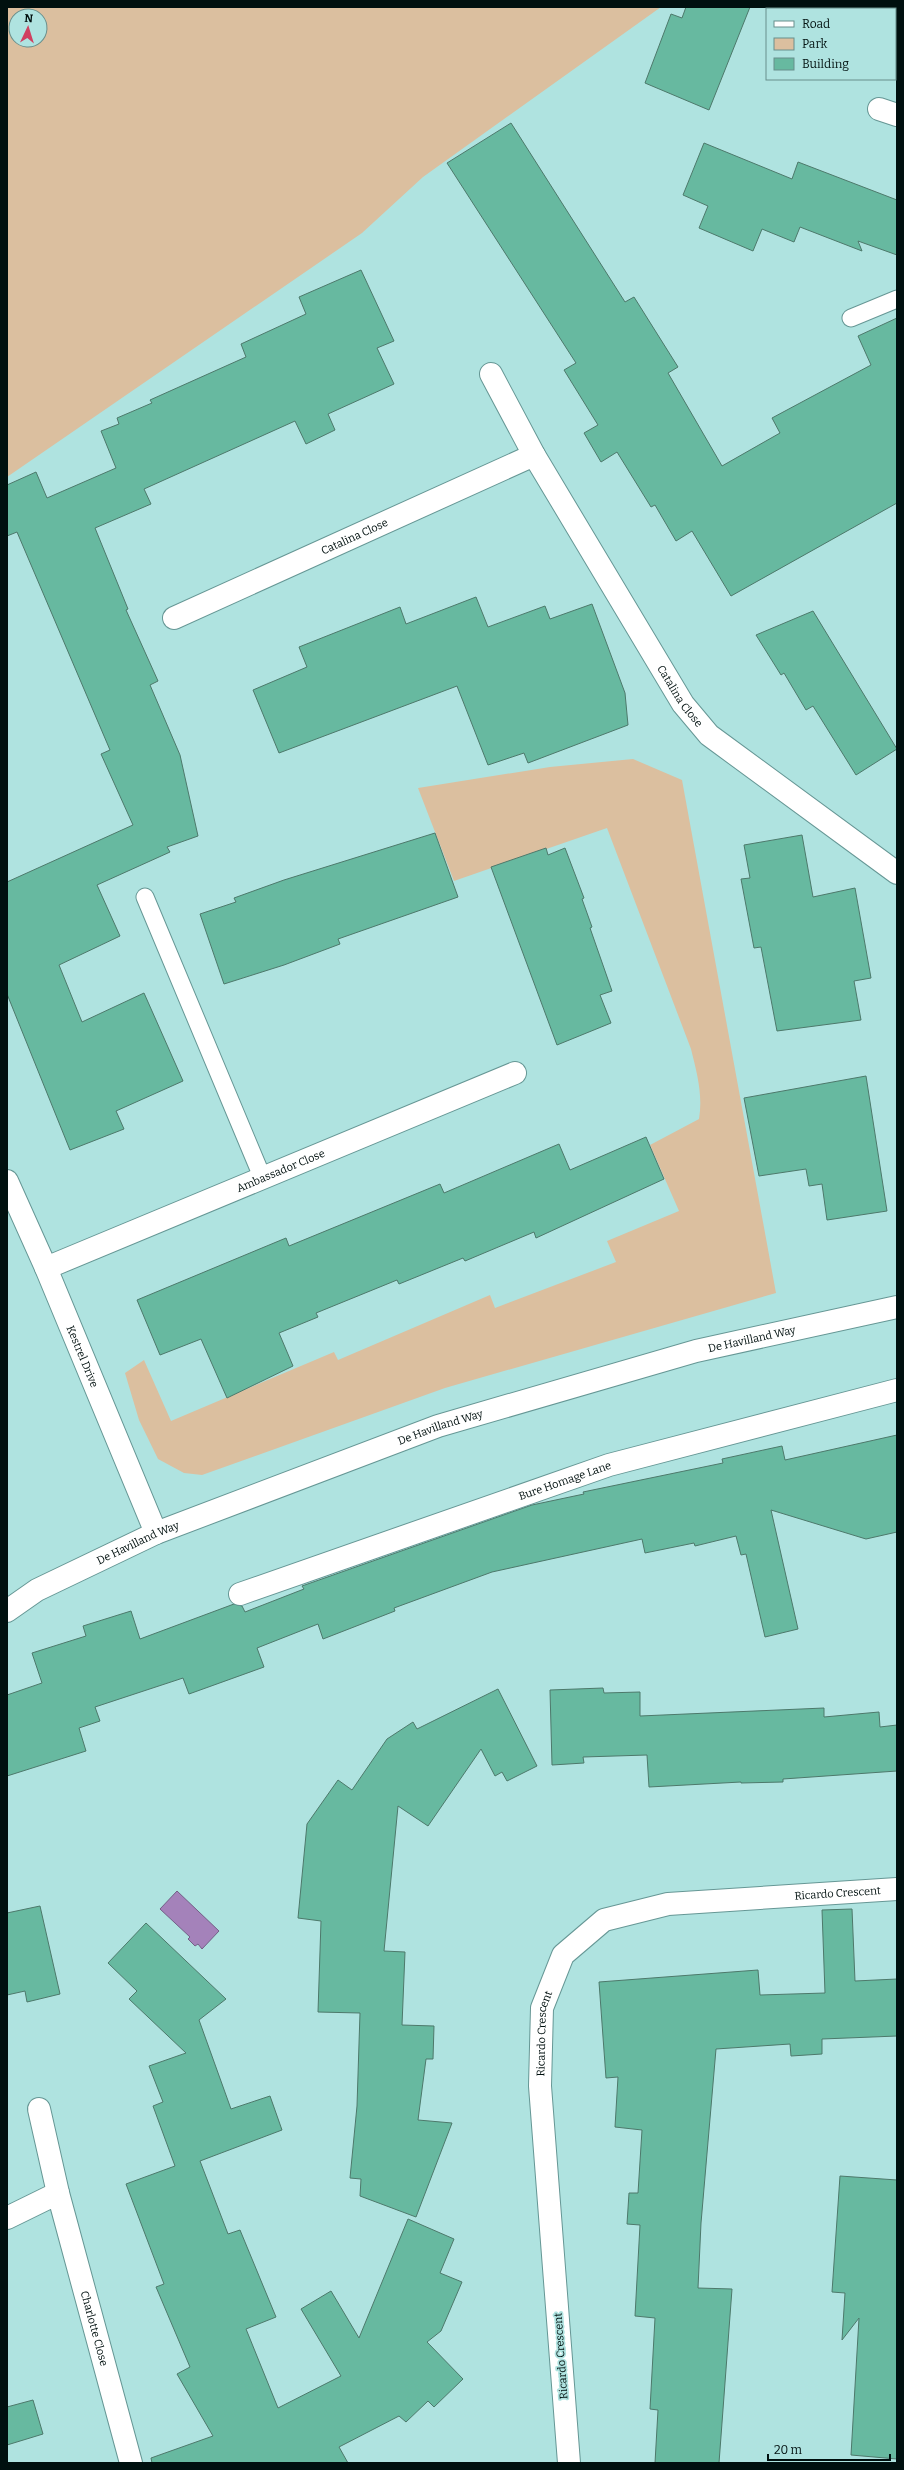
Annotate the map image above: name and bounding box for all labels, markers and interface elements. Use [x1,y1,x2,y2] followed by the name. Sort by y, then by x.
[8,8,48,48] north arrow
[766,8,896,80] legend
[24,12,34,25] text: N
[802,17,830,31] text: Road
[802,37,828,51] text: Park
[802,57,849,71] text: Building
[319,516,390,557] street label: Catalina Close
[655,663,706,729] street label: Catalina Close
[234,1146,327,1195] street label: Ambassador Close
[64,1323,101,1389] street label: Kestrel Drive
[707,1323,797,1355] street label: De Havilland Way
[396,1407,485,1447] street label: De Havilland Way
[517,1458,613,1503] street label: Bure Homage Lane
[94,1518,181,1567] street label: De Havilland Way
[794,1884,881,1902] street label: Ricardo Crescent
[534,1989,555,2077] street label: Ricardo Crescent
[78,2289,111,2367] street label: Charlotte Close
[551,2312,571,2400] street label: Ricardo Crescent
[768,2436,890,2462] scale bar
[774,2443,803,2457] text: 20 m

